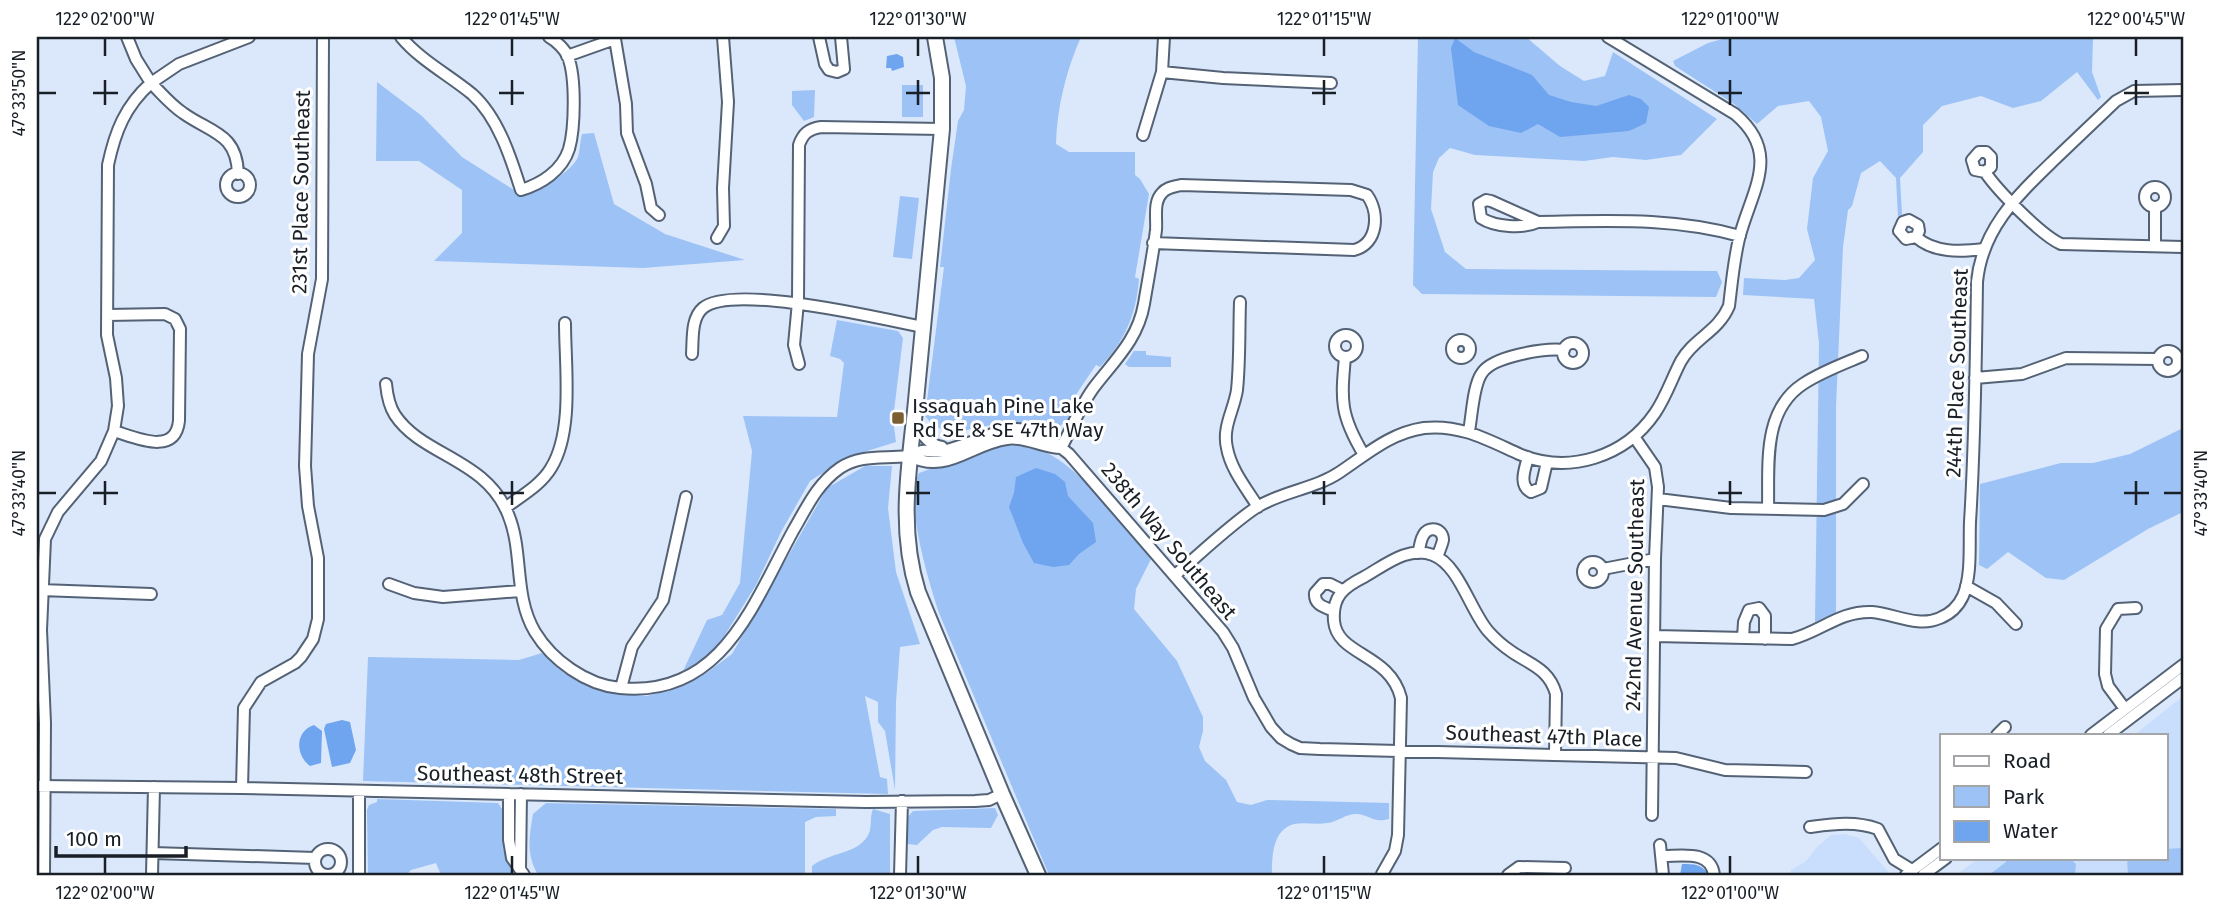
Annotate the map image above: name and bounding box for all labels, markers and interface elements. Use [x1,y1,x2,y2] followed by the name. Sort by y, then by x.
[55,8,155,30] text: 122°02'00"W
[464,8,560,30] text: 122°01'45"W
[869,8,967,30] text: 122°01'30"W
[1277,8,1371,30] text: 122°01'15"W
[1681,8,1779,30] text: 122°01'00"W
[2087,8,2185,30] text: 122°00'45"W
[8,50,30,137] text: 47°33'50"N
[286,89,316,294] street label: 231st Place Southeast
[1940,268,1974,478] street label: 244th Place Southeast
[912,393,1104,443] place label: Issaquah Pine Lake Rd SE & SE 47th Way
[890,410,906,426] marker: Issaquah Pine Lake Rd SE & SE 47th Way
[8,450,30,536] text: 47°33'40"N
[2190,450,2212,536] text: 47°33'40"N
[1096,457,1243,625] street label: 238th Way Southeast
[1620,478,1650,711] street label: 242nd Avenue Southeast
[1445,720,1643,752] street label: Southeast 47th Place
[1940,734,2168,860] legend
[2003,748,2051,774] text: Road
[417,760,624,790] street label: Southeast 48th Street
[2003,784,2045,810] text: Park
[56,814,186,858] scale bar
[2003,818,2058,844] text: Water
[66,826,122,852] text: 100 m
[55,882,155,904] text: 122°02'00"W
[464,882,560,904] text: 122°01'45"W
[869,882,967,904] text: 122°01'30"W
[1277,882,1371,904] text: 122°01'15"W
[1681,882,1779,904] text: 122°01'00"W

